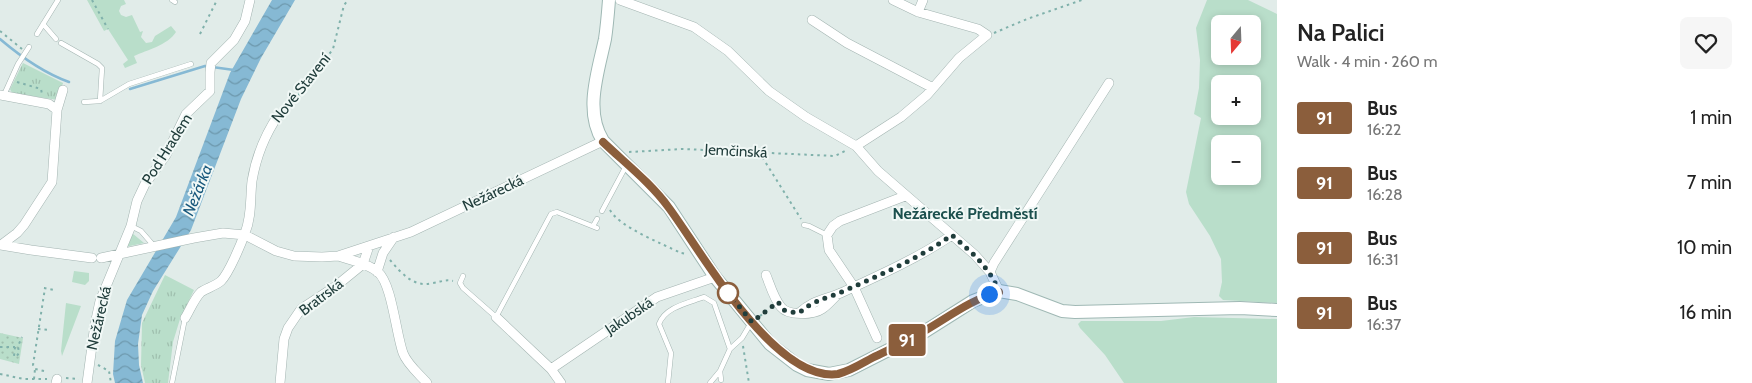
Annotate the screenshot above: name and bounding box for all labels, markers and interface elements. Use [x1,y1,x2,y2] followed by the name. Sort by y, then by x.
[1211,15,1261,65] north arrow
[1211,15,1261,185] map controls
[1680,17,1732,69] button: heart
[1297,18,1385,47] text: Na Palici
[268,50,334,126] street label: Nové Stavení
[1297,52,1438,71] text: Walk · 4 min · 260 m
[1211,75,1261,125] button: +
[1367,97,1397,120] text: Bus
[1690,106,1732,129] text: 1 min
[1316,107,1333,129] text: 91
[138,110,196,188] street label: Pod Hradem
[1367,120,1401,139] text: 16:22
[1211,135,1261,185] button: −
[703,140,769,162] street label: Jemčinská
[179,162,216,219] water label: Nežárka
[1367,162,1397,185] text: Bus
[460,171,527,215] street label: Nežárecká
[1687,171,1732,194] text: 7 min
[1316,172,1333,194] text: 91
[1367,185,1403,204] text: 16:28
[892,204,1038,223] district label: Nežárecké Předměstí
[1367,227,1397,250] text: Bus
[1677,236,1732,259] text: 10 min
[1316,237,1333,259] text: 91
[1367,250,1399,269] text: 16:31
[295,274,347,319] street label: Bratrská
[717,282,739,304] unlabelled marker
[977,282,1002,307] your location
[83,283,115,352] street label: Nežárecká
[1367,292,1397,315] text: Bus
[601,293,657,339] street label: Jakubská
[1679,301,1732,324] text: 16 min
[1316,302,1333,324] text: 91
[1367,315,1401,334] text: 16:37
[884,324,930,356] line badge: 91
[899,329,915,351] text: 91

